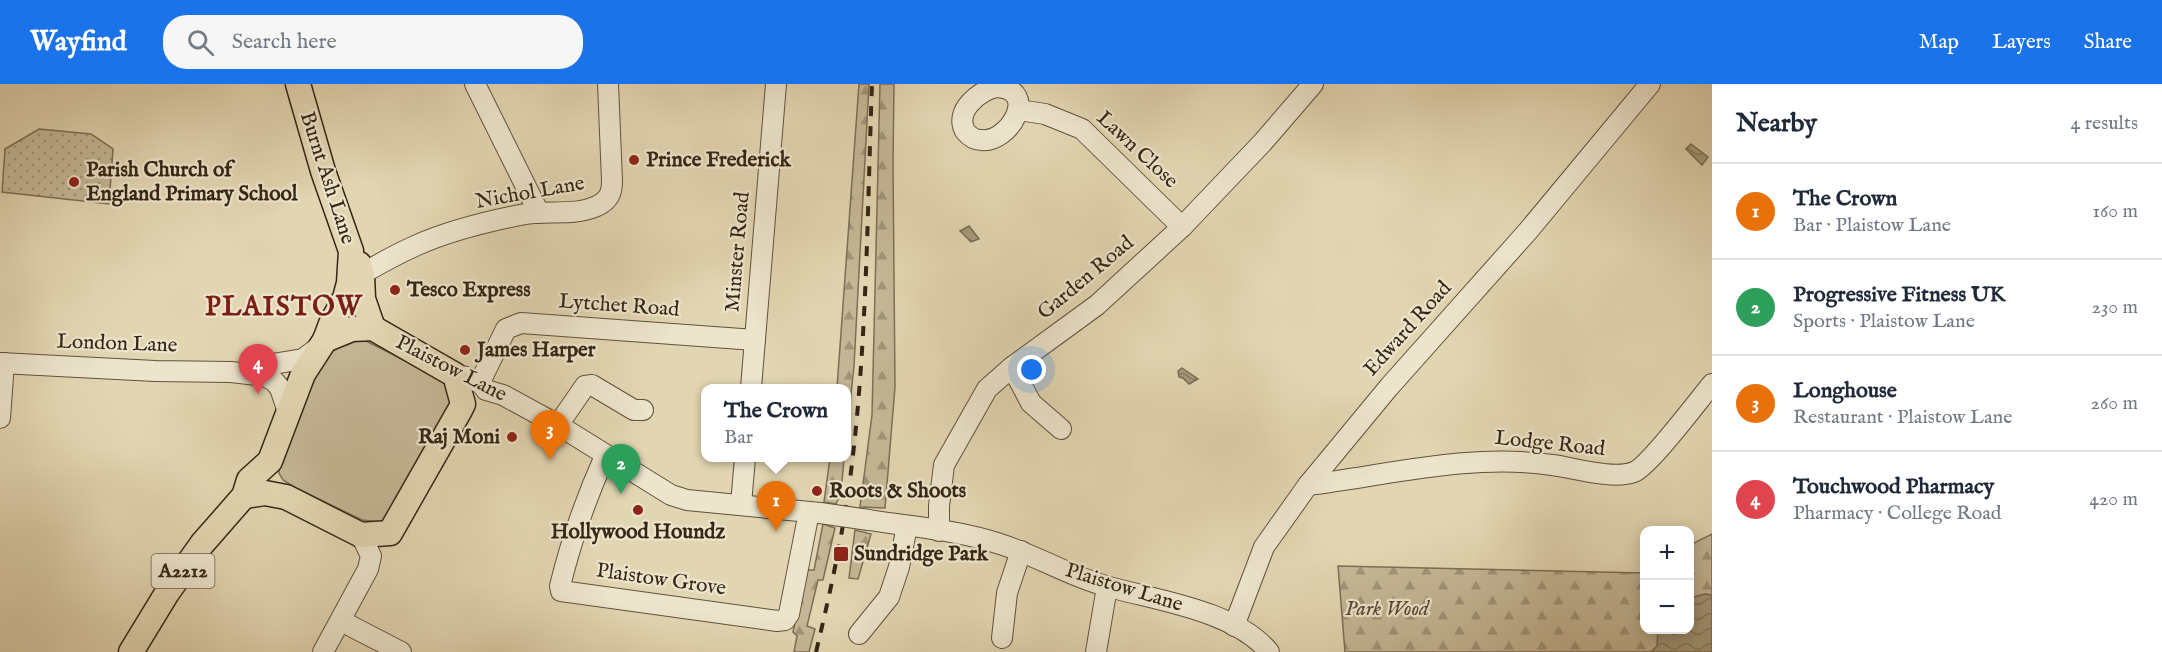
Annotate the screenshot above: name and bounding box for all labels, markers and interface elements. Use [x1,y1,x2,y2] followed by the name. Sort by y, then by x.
[163,15,583,69] search box
[30,25,127,60] text: Wayfind
[184,26,217,59] icon: search
[232,28,337,56] text: Search here
[1919,29,1959,56] text: Map
[1992,29,2051,56] text: Layers
[2084,29,2132,56] text: Share
[1090,105,1184,195] street label: Lawn Close
[1736,107,1817,140] text: Nearby
[293,108,361,248] street label: Burnt Ash Lane
[2071,111,2138,136] text: 4 results
[646,147,791,174] place label: Prince Frederick
[627,153,641,167] marker: Prince Frederick
[86,157,299,208] place label: Parish Church of England Primary School
[473,170,587,216] street label: Nichol Lane
[67,175,81,189] marker: Parish Church of England Primary School
[1793,185,1897,213] text: The Crown
[719,190,757,313] street label: Minster Road
[1752,199,1759,224] text: 1
[2092,199,2138,224] text: 160 m
[1793,213,1951,238] text: Bar · Plaistow Lane
[1032,229,1140,326] street label: Garden Road
[1358,275,1459,382] street label: Edward Road
[406,277,531,304] place label: Tesco Express
[1793,281,2006,309] text: Progressive Fitness UK
[388,283,402,297] marker: Tesco Express
[558,288,681,324] street label: Lytchet Road
[205,291,364,325] district label: PLAISTOW
[1751,295,1760,320] text: 2
[2092,295,2138,320] text: 230 m
[1793,309,1975,334] text: Sports · Plaistow Lane
[56,328,178,360] street label: London Lane
[391,329,512,409] street label: Plaistow Lane
[474,337,596,364] place label: James Harper
[458,343,472,357] marker: James Harper
[238,344,278,394] pin: 4
[1017,355,1046,384] your location
[1793,377,1897,405] text: Longhouse
[701,384,851,462] popup
[1752,391,1759,416] text: 3
[2091,391,2138,416] text: 260 m
[724,397,828,425] text: The Crown
[1793,405,2012,430] text: Restaurant · Plaistow Lane
[530,410,570,460] pin: 3
[418,424,500,451] place label: Raj Moni
[724,425,753,450] text: Bar
[1494,425,1607,463] street label: Lodge Road
[505,430,519,444] marker: Raj Moni
[602,444,640,494] pin: 2
[1793,473,1994,501] text: Touchwood Pharmacy
[829,478,966,505] place label: Roots & Shoots
[756,482,796,531] pin: 1
[810,484,824,498] marker: Roots & Shoots
[1751,487,1760,512] text: 4
[2089,487,2138,512] text: 420 m
[1793,501,2002,526] text: Pharmacy · College Road
[631,503,645,517] marker: Hollywood Houndz
[551,519,726,546] place label: Hollywood Houndz
[1640,526,1694,634] map controls
[1640,526,1694,580] button: +
[854,541,989,568] place label: Sundridge Park
[832,545,850,563] marker: Sundridge Park
[152,554,214,588] road number: A2212
[1062,557,1186,619] street label: Plaistow Lane
[594,558,728,603] street label: Plaistow Grove
[1640,580,1694,634] button: −
[1345,596,1431,623] park label: Park Wood

